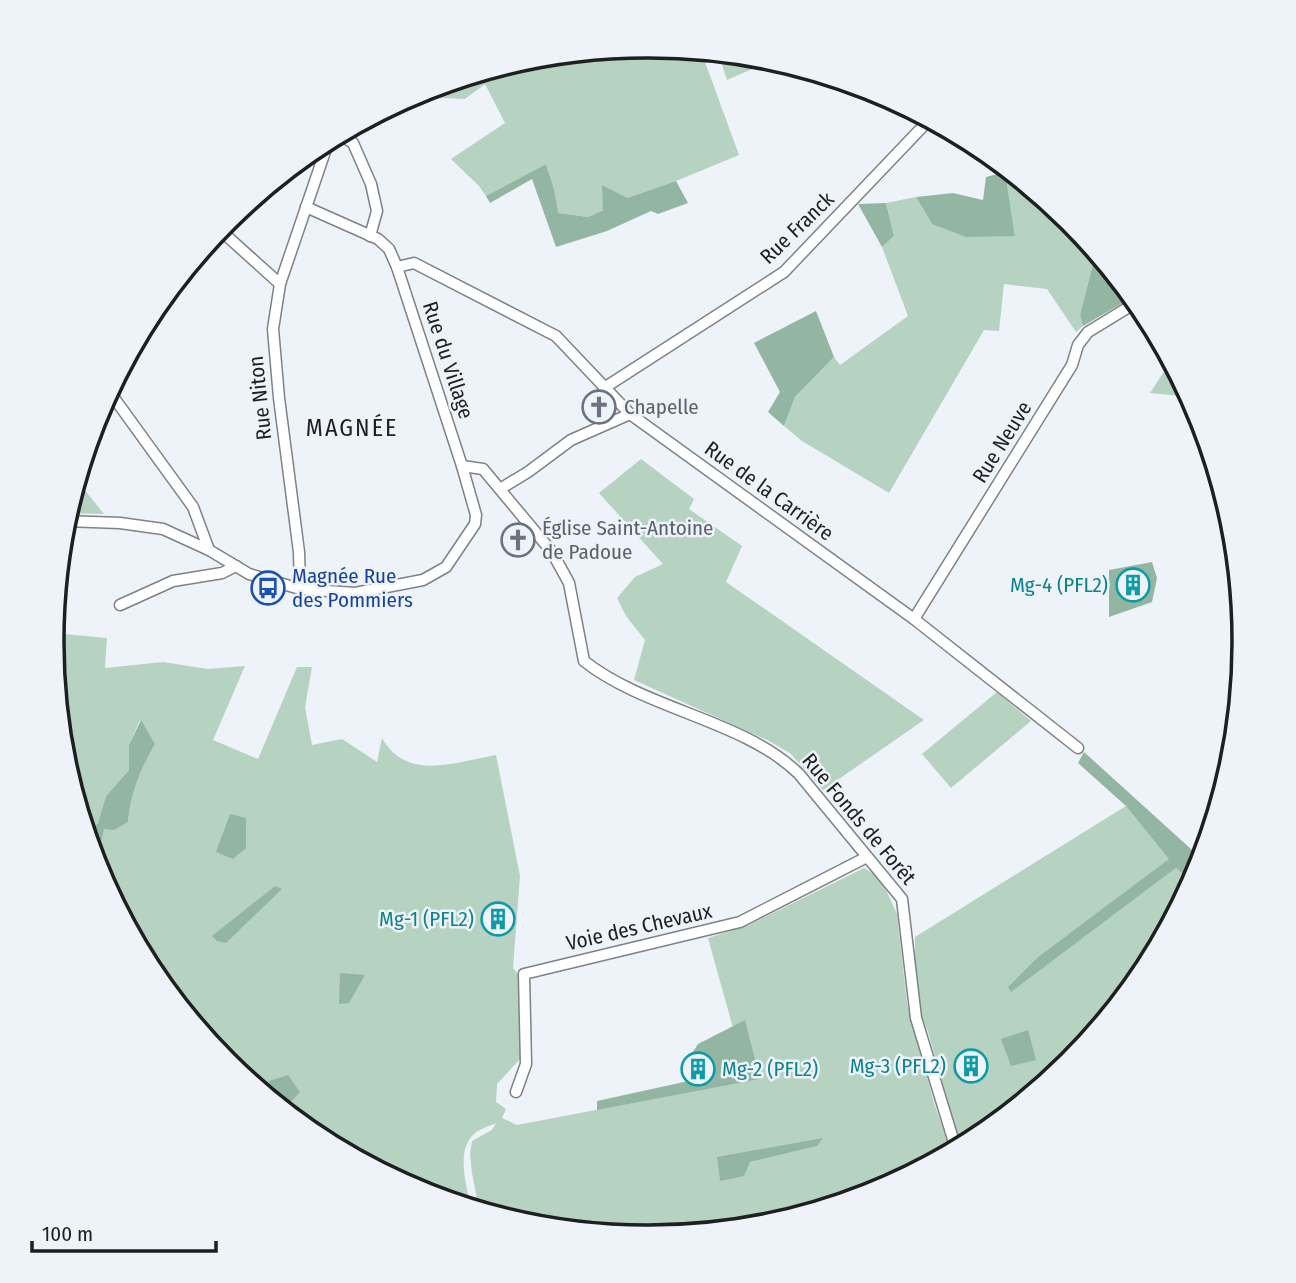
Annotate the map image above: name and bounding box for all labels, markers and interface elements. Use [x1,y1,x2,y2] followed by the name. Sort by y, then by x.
[755,186,840,270] street label: Rue Franck
[417,298,479,422] street label: Rue du Village
[243,355,277,441] street label: Rue Niton
[580,388,618,426] church icon: Chapelle
[624,394,699,420] place label: Chapelle
[967,396,1037,488] street label: Rue Neuve
[306,413,398,442] district label: MAGNÉE
[699,435,839,547] street label: Rue de la Carrière
[542,515,714,565] place label: Église Saint-Antoine de Padoue
[499,521,537,559] church icon: Église Saint-Antoine de Padoue
[292,563,413,613] place label: Magnée Rue des Pommiers
[1114,566,1152,604] building icon: Mg-4 (PFL2)
[249,569,287,607] bus stop icon: Magnée Rue des Pommiers
[1010,572,1108,598] place label: Mg-4 (PFL2)
[796,748,922,890] street label: Rue Fonds de Forêt
[564,897,715,956] street label: Voie des Chevaux
[479,900,517,938] building icon: Mg-1 (PFL2)
[379,906,474,932] place label: Mg-1 (PFL2)
[952,1047,990,1085] building icon: Mg-3 (PFL2)
[679,1050,717,1088] building icon: Mg-2 (PFL2)
[850,1053,946,1079] place label: Mg-3 (PFL2)
[722,1056,818,1082] place label: Mg-2 (PFL2)
[32,1210,215,1254] scale bar
[42,1221,93,1247] text: 100 m

